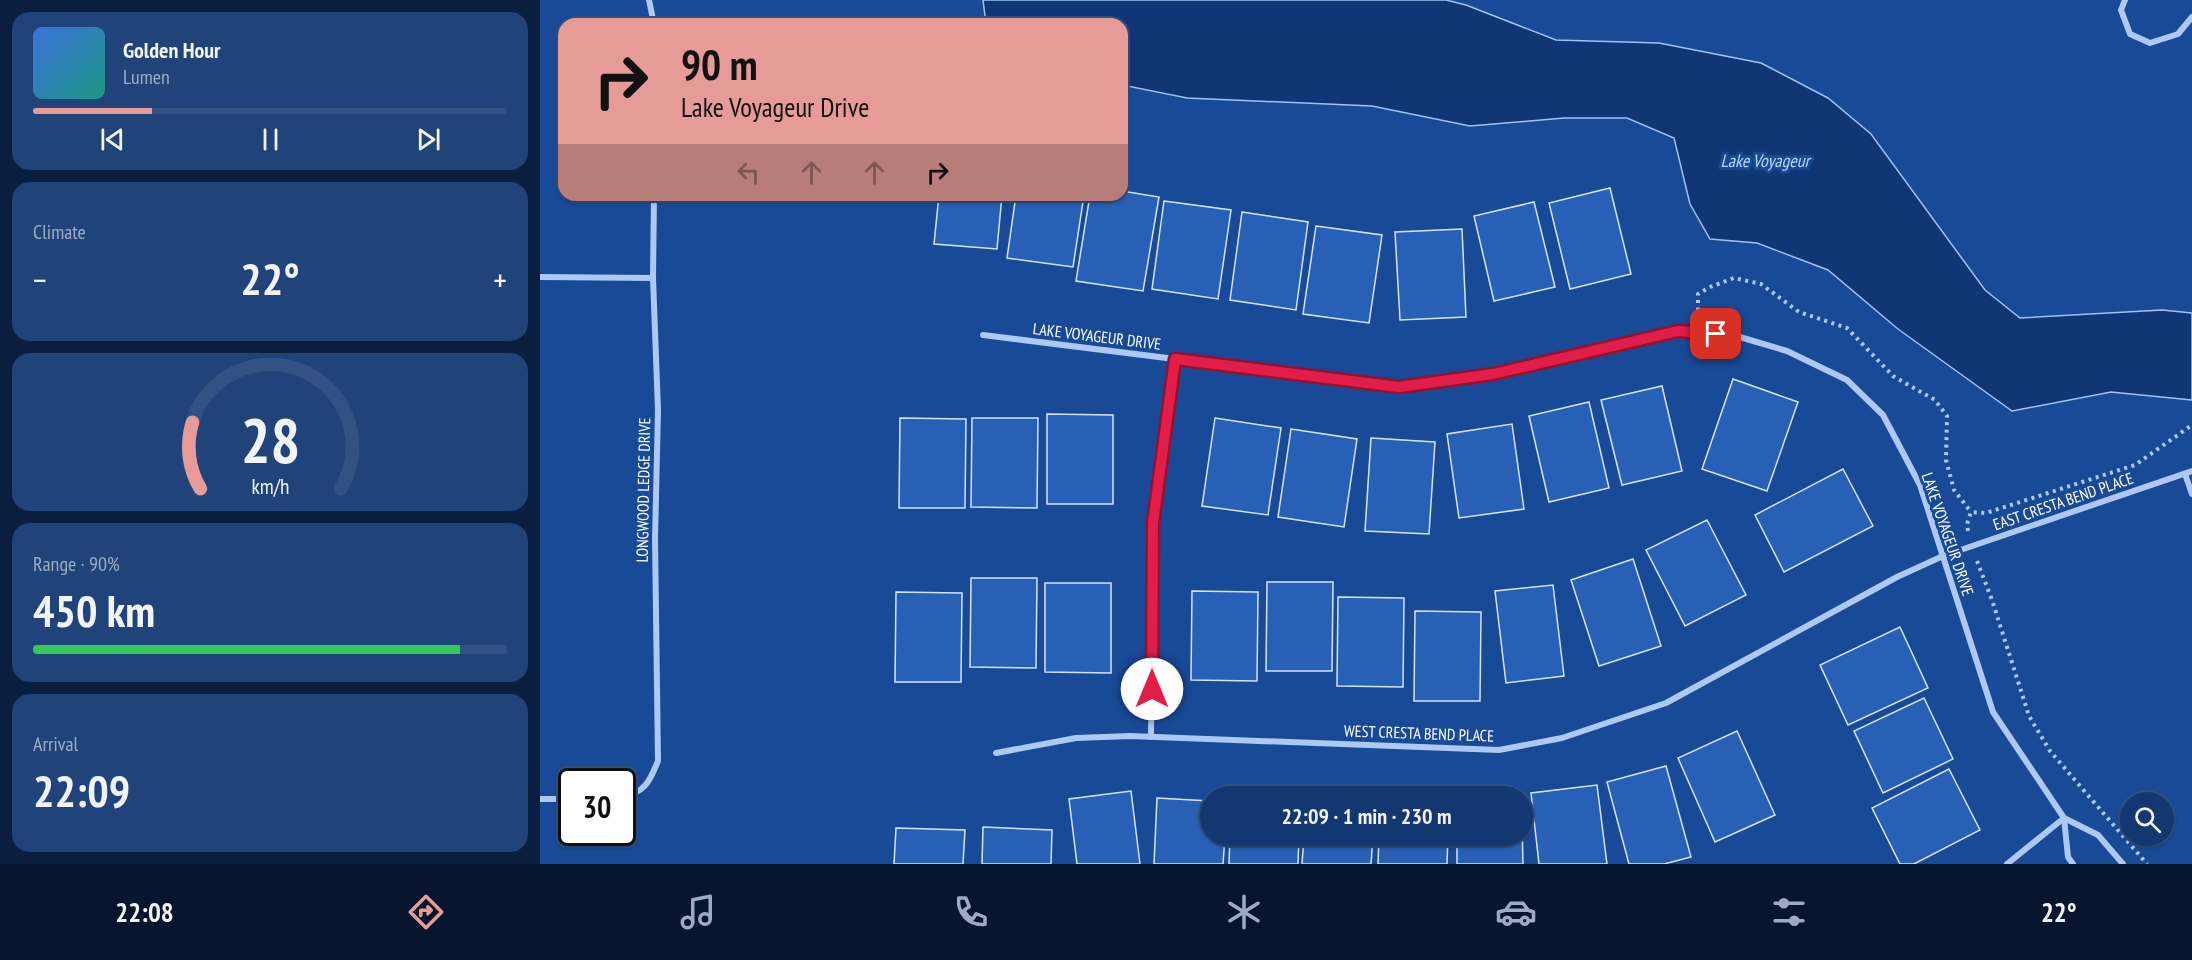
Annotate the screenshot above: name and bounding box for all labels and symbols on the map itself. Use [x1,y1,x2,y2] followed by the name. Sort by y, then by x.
[1720,149,1813,172] water label: Lake Voyageur
[1690,308,1741,359] pin
[1032,318,1162,354] street label: LAKE VOYAGEUR DRIVE
[632,417,654,563] street label: LONGWOOD LEDGE DRIVE
[1990,468,2136,534] street label: EAST CRESTA BEND PLACE
[1918,470,1979,598] street label: LAKE VOYAGEUR DRIVE
[1120,657,1184,721] position arrow
[1344,720,1494,746] street label: WEST CRESTA BEND PLACE
[558,768,636,846] speed limit sign: 30

